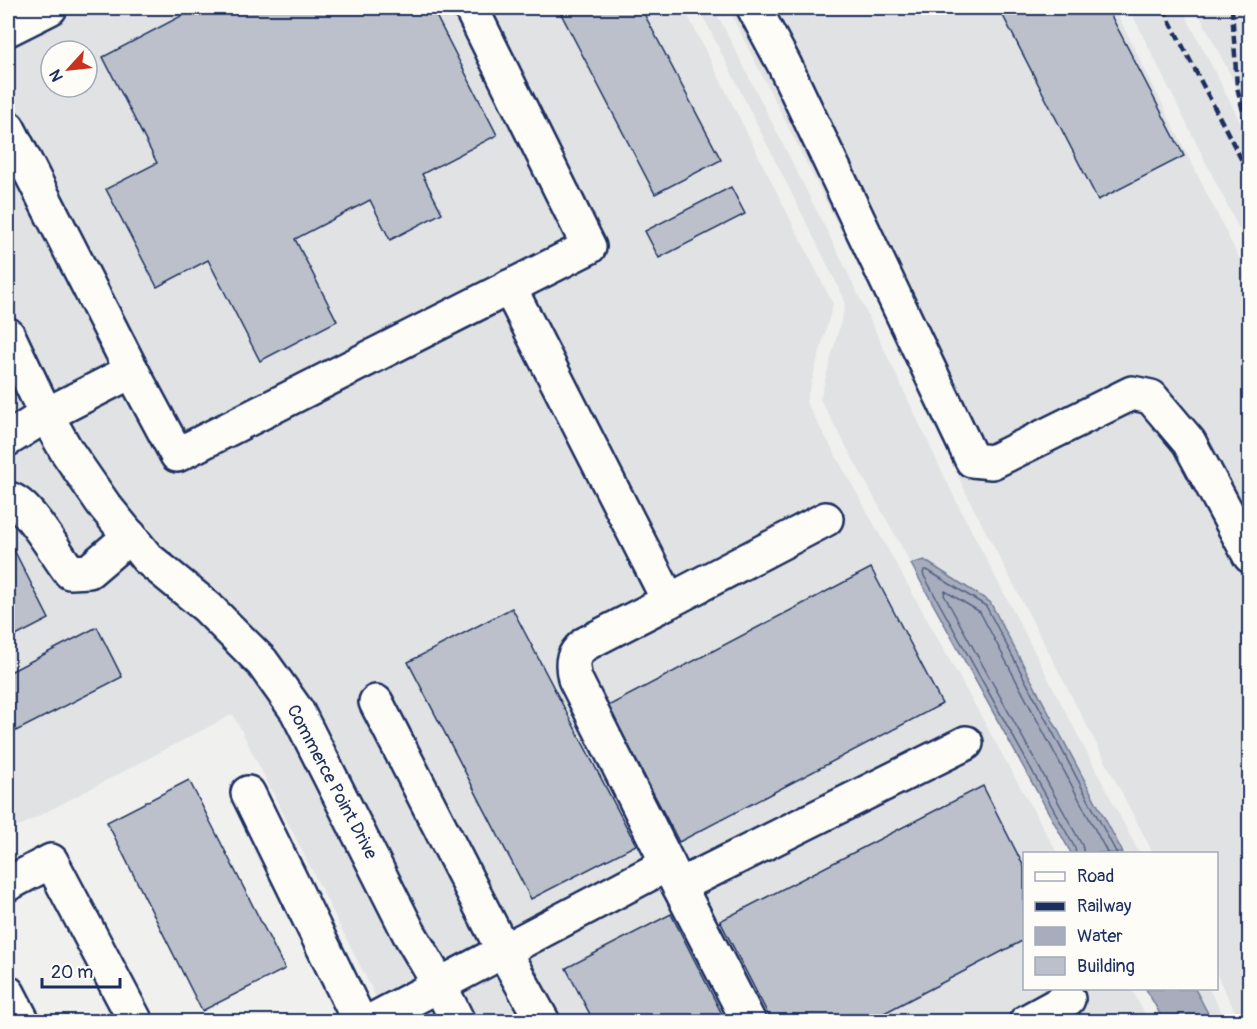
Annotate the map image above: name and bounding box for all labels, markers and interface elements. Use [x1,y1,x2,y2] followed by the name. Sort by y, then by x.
[39,39,99,99] north arrow
[45,66,68,85] text: N
[282,701,383,863] street label: Commerce Point Drive
[1023,852,1218,990] legend
[1077,865,1114,888] text: Road
[1077,895,1132,918] text: Railway
[1077,925,1123,948] text: Water
[42,951,120,989] scale bar
[1077,955,1135,978] text: Building
[51,961,93,984] text: 20 m

